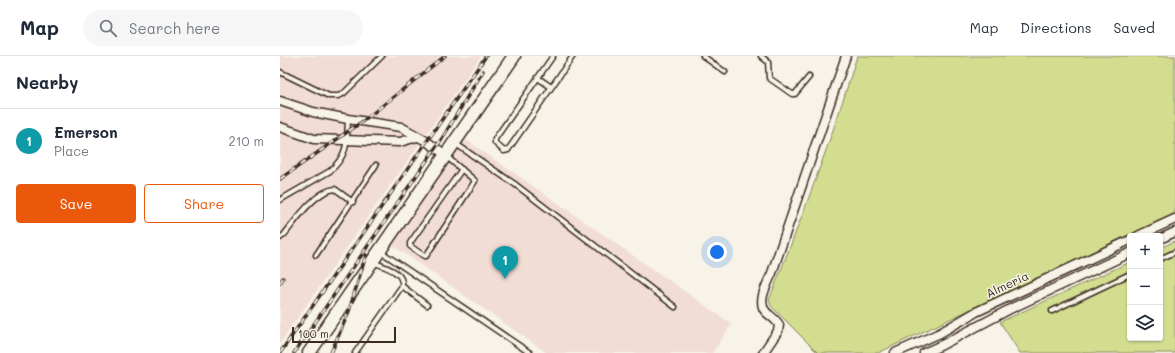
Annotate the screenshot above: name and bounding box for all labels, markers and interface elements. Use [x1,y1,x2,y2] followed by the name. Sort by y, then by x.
[83,10,363,46] search box
[20,15,59,40] text: Map
[97,17,119,39] icon: search
[129,18,220,38] text: Search here
[970,18,998,37] text: Map
[1020,18,1091,37] text: Directions
[1113,18,1155,37] text: Saved
[16,71,78,93] text: Nearby
[54,122,118,142] text: Emerson
[26,132,32,149] text: 1
[228,132,264,149] text: 210 m
[54,142,89,159] text: Place
[16,184,136,223] button: Save
[144,184,264,223] button: Share
[1127,233,1163,341] map controls
[1127,233,1163,269] button: +
[707,242,727,262] your location
[492,246,518,279] pin: 1
[983,267,1031,301] street label: Almería
[1127,269,1163,305] button: −
[1127,305,1163,341] button: layers
[292,325,396,344] scale bar
[298,326,329,341] text: 100 m

